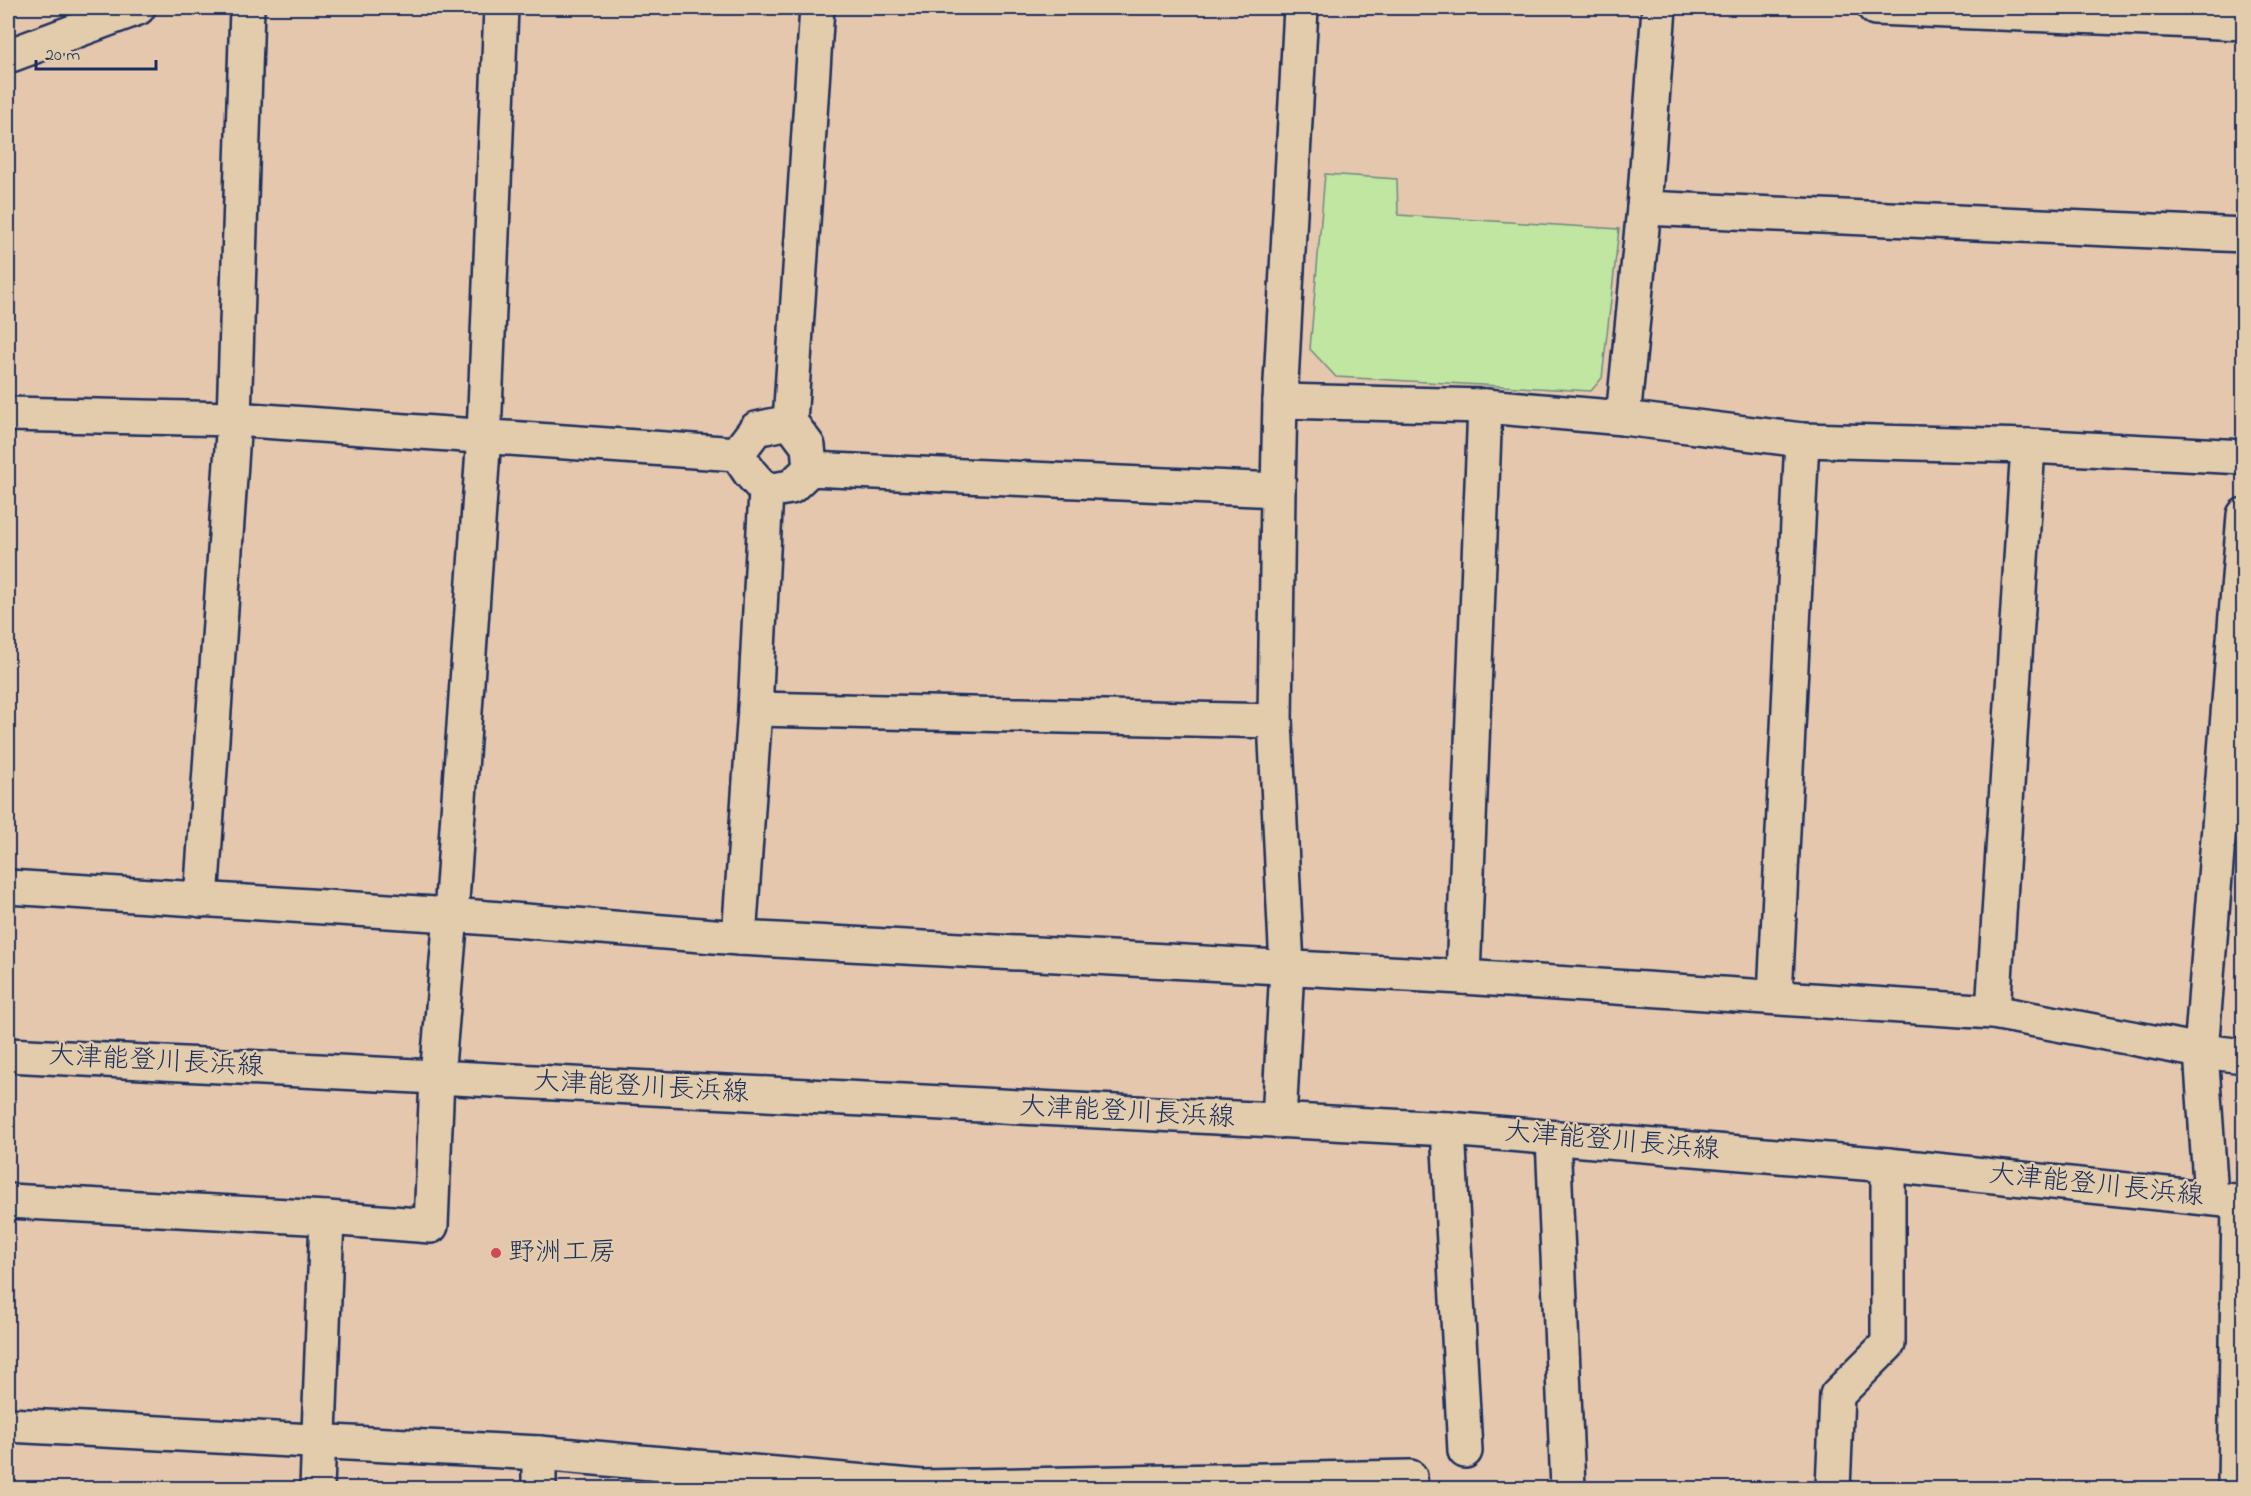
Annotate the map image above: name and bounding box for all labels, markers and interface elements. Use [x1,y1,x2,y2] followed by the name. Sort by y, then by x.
[36,33,156,71] scale bar
[45,43,80,69] text: 20 m
[47,1037,265,1087] street label: 大津能登川長浜線
[532,1063,750,1113] street label: 大津能登川長浜線
[1018,1088,1236,1138] street label: 大津能登川長浜線
[1503,1113,1721,1171] street label: 大津能登川長浜線
[1987,1155,2205,1217] street label: 大津能登川長浜線
[508,1234,616,1273] place label: 野洲工房
[489,1246,503,1260] marker: 野洲工房

